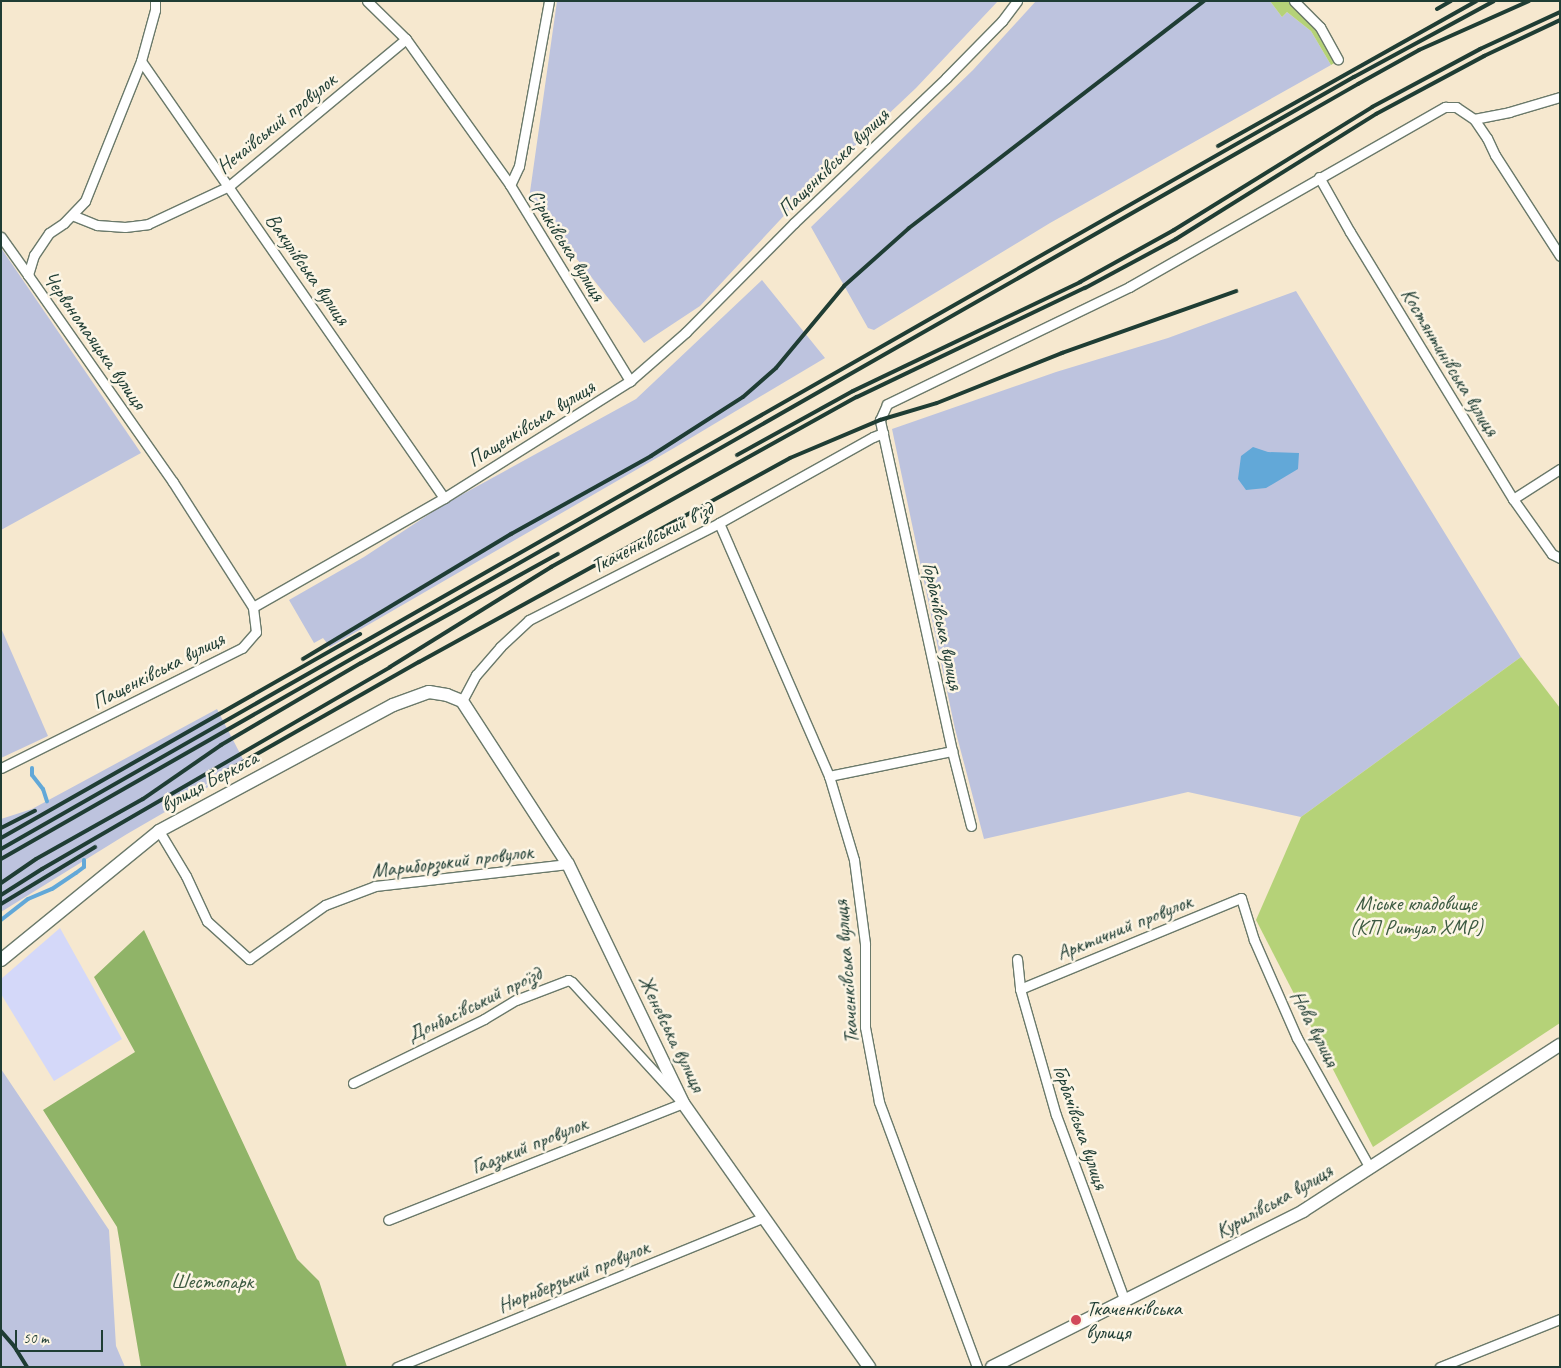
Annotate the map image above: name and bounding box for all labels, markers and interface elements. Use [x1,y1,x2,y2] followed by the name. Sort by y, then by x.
[211,67,341,179] street label: Нечаївський провулок
[772,102,894,222] street label: Пащенківська вулиця
[522,184,612,306] street label: Сіриківська вулиця
[260,208,356,330] street label: Вакулівська вулиця
[38,266,152,414] street label: Червономаяцька вулиця
[1396,283,1504,441] street label: Костянтинівська вулиця
[462,374,600,472] street label: Пащенківська вулиця
[587,496,717,578] street label: Ткаченківський в'їзд
[917,559,969,693] street label: Горбачівська вулиця
[87,626,229,714] street label: Пащенківська вулиця
[156,745,262,817] street label: вулиця Беркоса
[370,839,534,883] street label: Мариборзький провулок
[1053,888,1195,966] street label: Арктичний провулок
[1350,890,1482,940] park label: Міське кладовище (КП Ритуал ХМР)
[828,899,864,1045] street label: Ткаченківська вулиця
[403,961,545,1047] street label: Донбасівський проїзд
[633,971,711,1095] street label: Женевська вулиця
[1285,985,1345,1071] street label: Нова вулиця
[1048,1061,1114,1193] street label: Горбачівська вулиця
[468,1110,590,1180] street label: Гаазький провулок
[1211,1158,1337,1244] street label: Курилівська вулиця
[494,1234,652,1318] street label: Нюрнберзький провулок
[171,1268,253,1294] park label: Шестопарк
[1086,1295,1182,1345] place label: Ткаченківська вулиця
[1070,1314,1082,1326] marker: Ткаченківська вулиця
[18,1320,105,1352] scale bar
[23,1329,49,1348] text: 50 m

